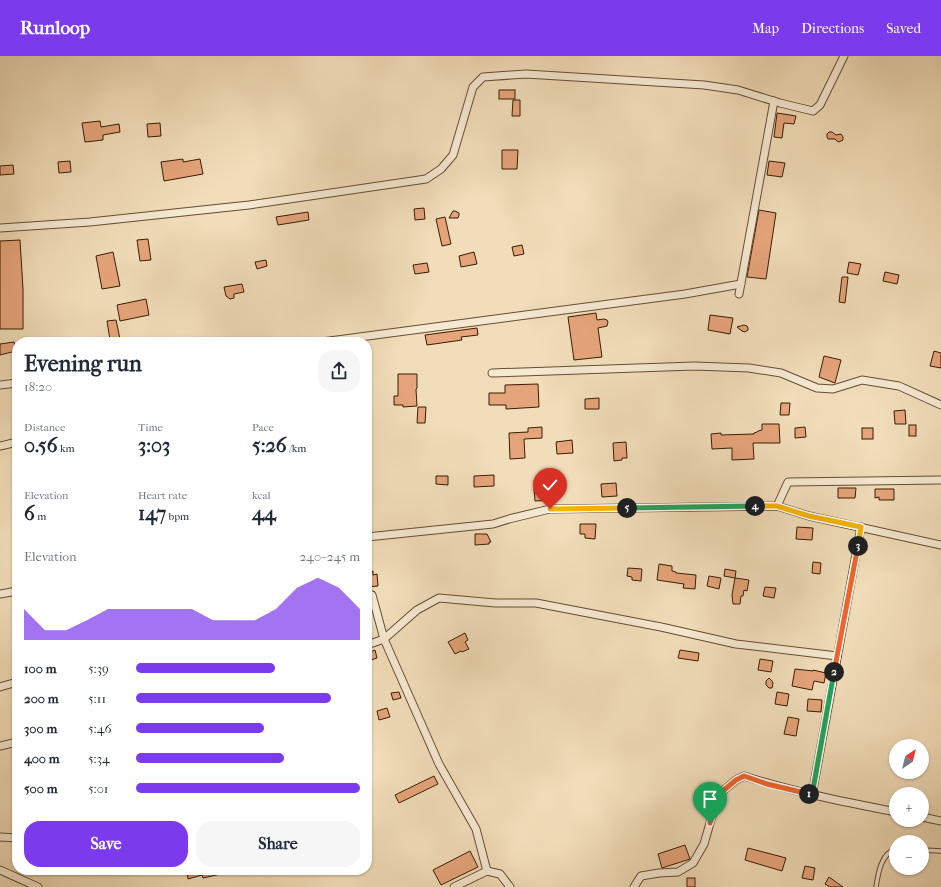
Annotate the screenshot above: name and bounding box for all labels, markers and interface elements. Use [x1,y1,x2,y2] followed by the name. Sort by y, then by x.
[20,17,90,39] text: Runloop
[752,20,779,37] text: Map
[801,20,864,37] text: Directions
[886,20,921,37] text: Saved
[318,350,360,392] button: share
[24,351,142,377] text: Evening run
[24,379,52,394] text: 18:20
[24,421,65,434] text: Distance
[138,421,163,434] text: Time
[252,421,274,434] text: Pace
[24,434,58,457] text: 0.56
[138,434,170,457] text: 3:03
[252,434,287,457] text: 5:26
[58,442,75,455] text: km
[287,442,306,455] text: /km
[533,468,567,509] pin
[539,474,561,496] icon: check
[24,489,68,502] text: Elevation
[138,489,187,502] text: Heart rate
[252,489,271,502] text: kcal
[745,496,765,516] pin: 4
[617,498,637,518] pin: 5
[752,499,758,512] text: 4
[625,501,629,514] text: 5
[24,502,35,525] text: 6
[138,502,166,525] text: 147
[252,502,276,525] text: 44
[35,510,46,523] text: m
[166,510,189,523] text: bpm
[848,536,868,556] pin: 3
[856,539,860,552] text: 3
[24,549,77,564] text: Elevation
[300,549,360,564] text: 240–245 m
[24,661,57,676] text: 100 m
[88,661,109,676] text: 5:39
[824,662,844,682] pin: 2
[831,665,837,678] text: 2
[24,691,59,706] text: 200 m
[88,691,106,706] text: 5:11
[24,721,57,736] text: 300 m
[88,721,111,736] text: 5:46
[889,739,929,779] north arrow
[889,739,929,875] map controls
[24,751,60,766] text: 400 m
[88,751,110,766] text: 5:34
[24,781,58,796] text: 500 m
[88,781,109,796] text: 5:01
[693,782,727,823] pin
[799,784,819,804] pin: 1
[807,787,811,800] text: 1
[889,787,929,827] button: +
[699,788,721,810] icon: arrive
[24,821,188,867] button: Save
[196,821,360,867] button: Share
[889,835,929,875] button: −

